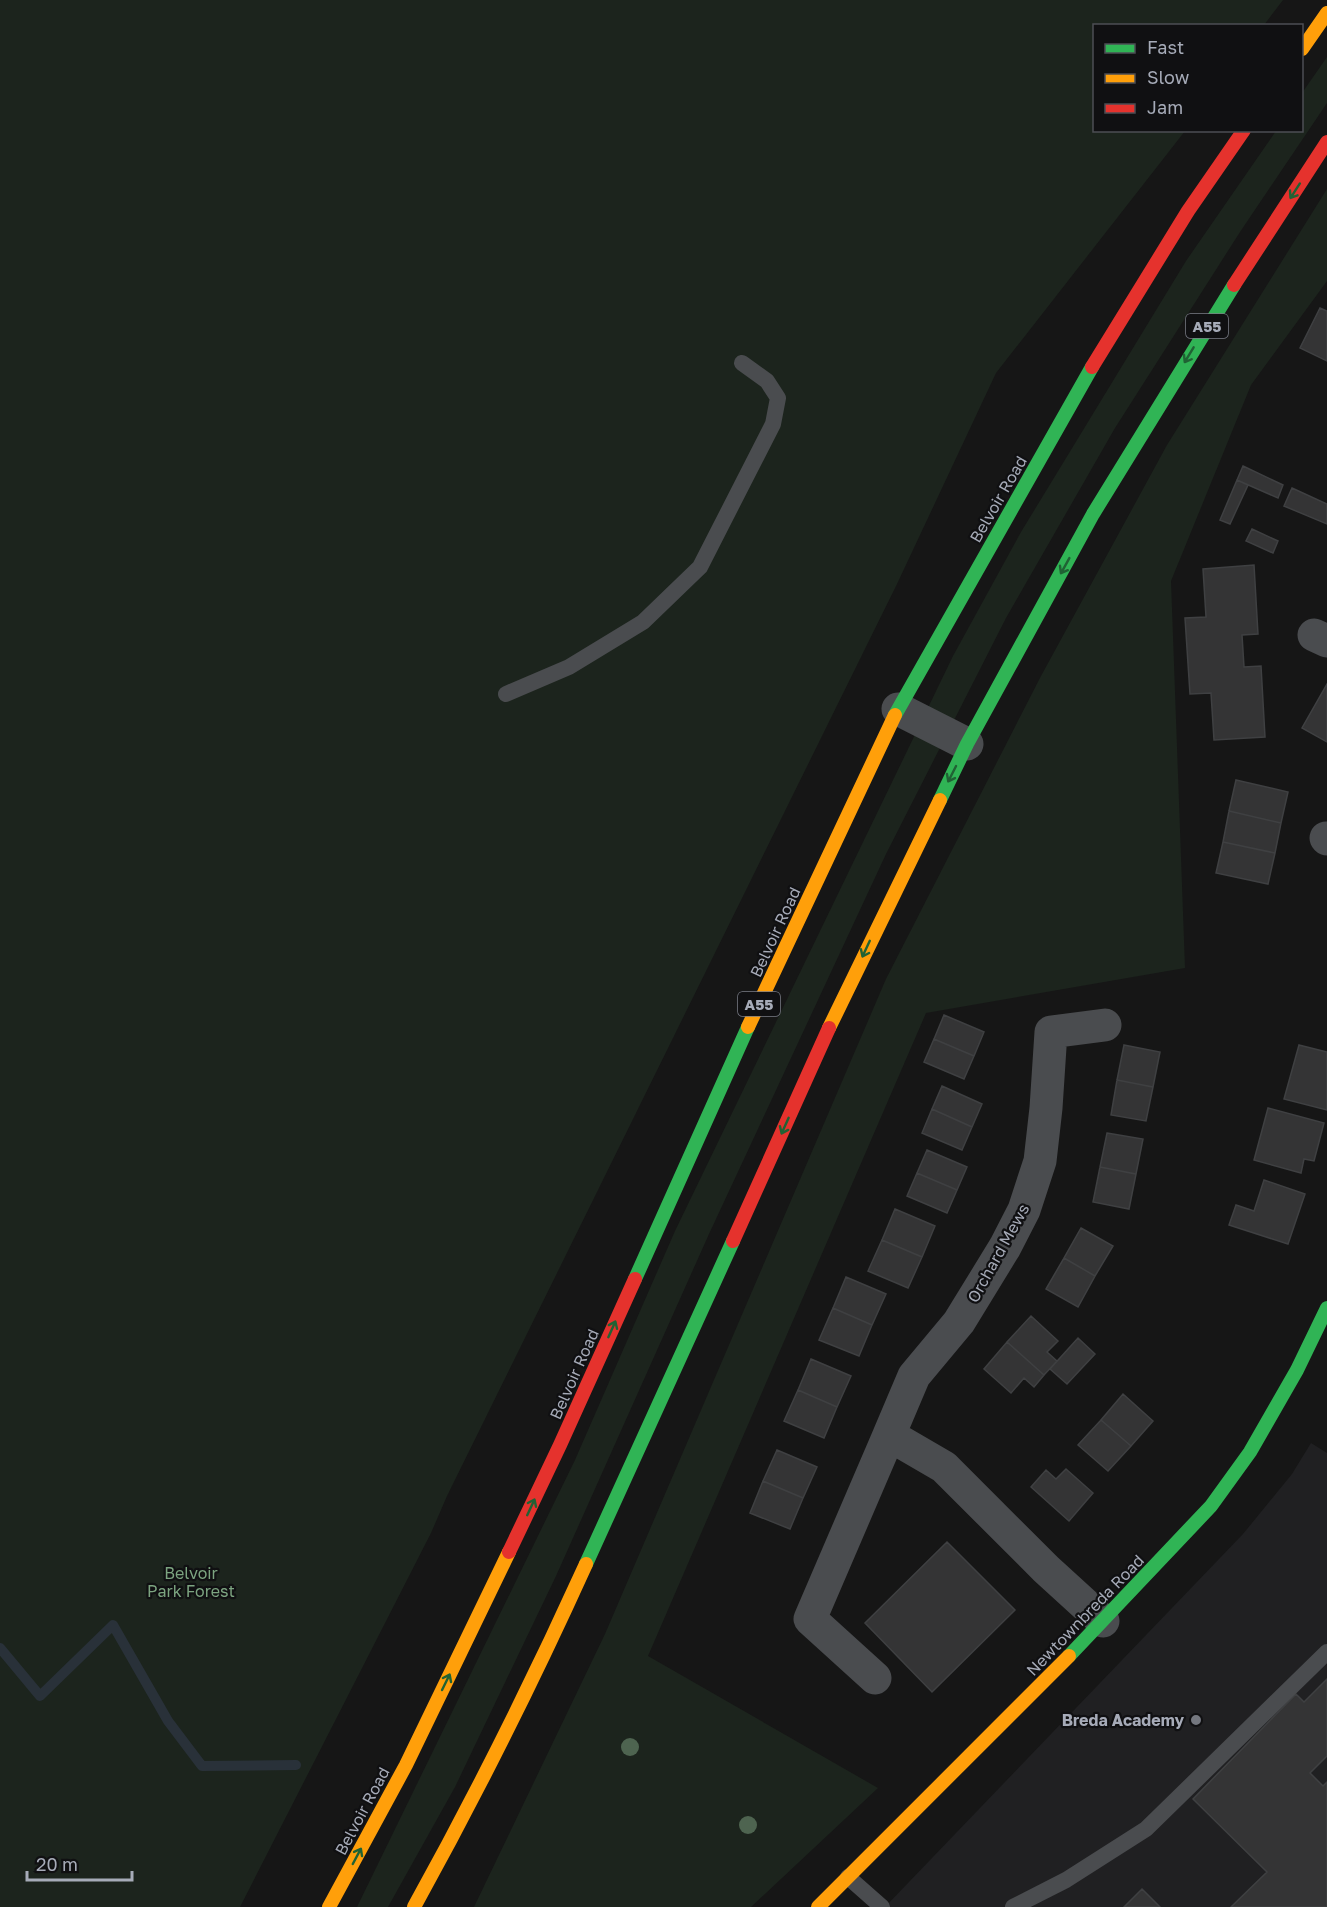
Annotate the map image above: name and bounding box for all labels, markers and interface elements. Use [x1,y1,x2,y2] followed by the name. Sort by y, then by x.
[1093,24,1303,132] legend
[1147,36,1184,58] text: Fast
[1147,66,1190,88] text: Slow
[1147,96,1183,118] text: Jam
[1289,182,1301,198] one-way arrow
[1186,314,1228,338] road number: A55
[1183,346,1195,363] one-way arrow
[965,452,1031,546] street label: Belvoir Road
[1059,556,1070,574] one-way arrow
[946,765,957,783] one-way arrow
[745,884,805,980] street label: Belvoir Road
[860,940,872,958] one-way arrow
[738,992,780,1016] road number: A55
[778,1117,790,1135] one-way arrow
[963,1200,1033,1306] street label: Orchard Mews
[607,1321,618,1339] one-way arrow
[545,1326,603,1422] street label: Belvoir Road
[525,1498,537,1516] one-way arrow
[1022,1550,1148,1680] street label: Newtownbreda Road
[147,1563,235,1601] park label: Belvoir Park Forest
[441,1674,452,1692] one-way arrow
[1062,1710,1184,1730] place label: Breda Academy
[1189,1713,1203,1727] marker: Breda Academy
[330,1764,394,1858] street label: Belvoir Road
[27,1844,132,1882] scale bar
[352,1847,363,1865] one-way arrow
[36,1853,78,1875] text: 20 m

